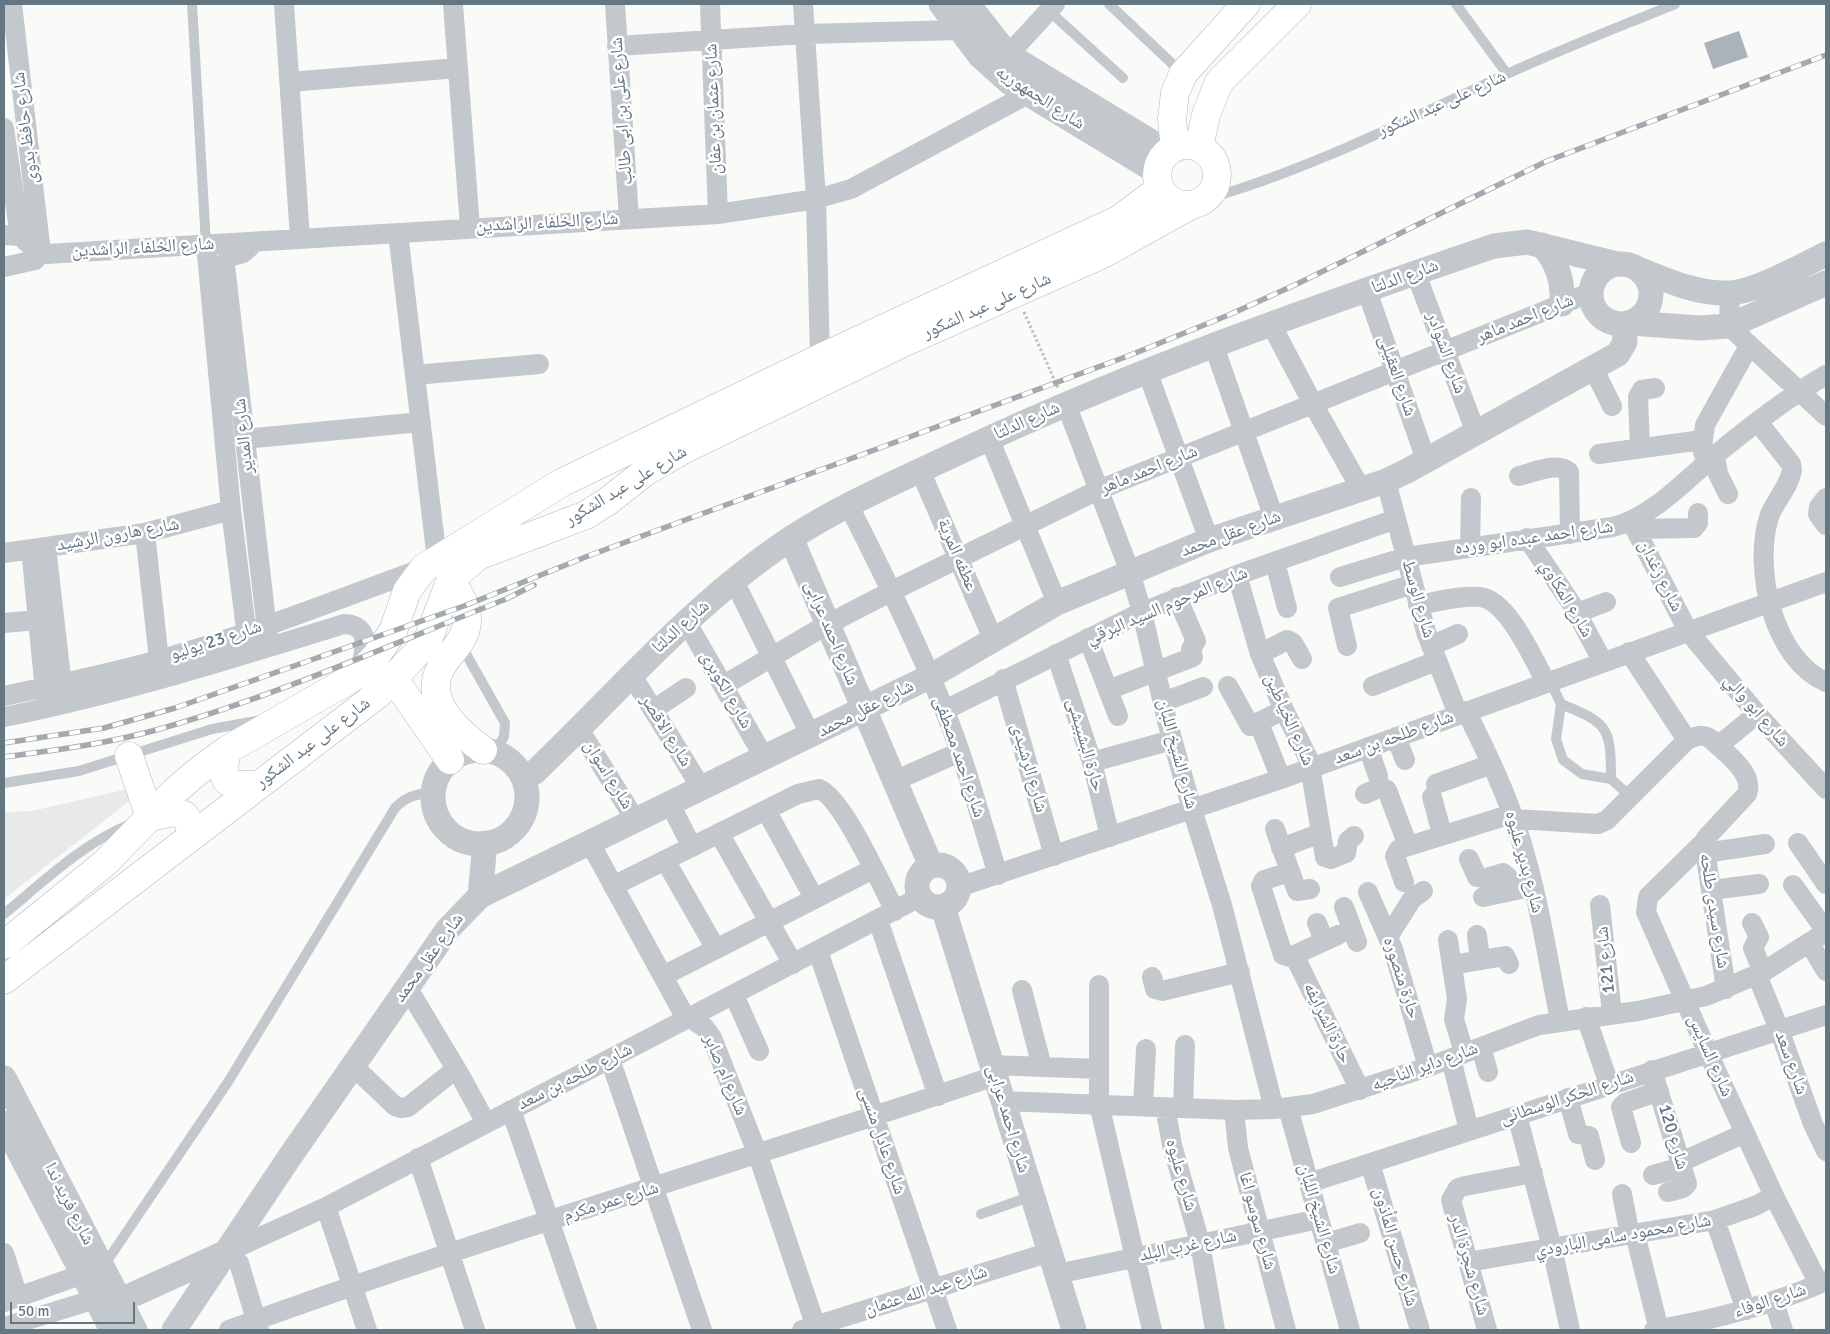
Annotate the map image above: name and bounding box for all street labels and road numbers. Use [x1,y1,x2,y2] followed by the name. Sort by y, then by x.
[606,36,638,186] street label: شارع على بن ابى طالب
[701,43,727,175] street label: شارع عثمان بن عفان
[991,61,1089,135] street label: شارع الجمهوريه
[1374,66,1510,142] street label: شارع على عبد الشكور
[8,71,44,185] street label: شارع حافظ بدوى
[475,208,619,238] street label: شارع الخلفاء الراشدين
[71,233,215,263] street label: شارع الخلفاء الراشدين
[1369,255,1441,299] street label: شارع الدلتا
[919,268,1055,344] street label: شارع على عبد الشكور
[1473,290,1577,348] street label: شارع احمد ماهر
[1421,309,1471,397] street label: شارع الشوادر
[1373,333,1421,419] street label: شارع العقيلى
[229,397,259,475] street label: شارع المدير
[991,397,1063,445] street label: شارع الدلتا
[561,441,691,531] street label: شارع على عبد الشكور
[1097,441,1201,499] street label: شارع احمد ماهر
[1178,506,1284,562] street label: شارع عقل محمد
[55,514,181,556] street label: شارع هارون الرشيد
[932,516,982,594] street label: عطفه المرية
[1453,516,1615,560] street label: شارع احمد عبده ابو ورده
[1633,537,1687,615] street label: شارع زغدان
[1397,557,1439,641] street label: شارع الوسط
[1535,557,1597,641] street label: شارع المكاوي
[1083,562,1251,650] street label: شارع المرحوم السيد البرقي
[799,577,863,689] street label: شارع احمد عرابى
[648,596,714,658] street label: شارع الدلتا
[168,616,264,666] street label: شارع 23 يوليو
[695,647,757,733] street label: شارع الكوبرى
[1719,670,1793,752] street label: شارع ابو والي
[1259,671,1319,769] street label: شارع الخياطين
[814,676,918,742] street label: شارع عقل محمد
[635,691,697,771] street label: شارع الاقصر
[251,693,375,793] street label: شارع على عبد الشكور
[928,694,990,820] street label: شارع احمد مصطفى
[1061,696,1109,794] street label: حارة البشبيشى
[1152,696,1202,812] street label: شارع الشيخ اللبان
[1331,706,1457,770] street label: شارع طلحه بن سعد
[1006,721,1052,815] street label: شارع الرشيدى
[578,736,638,814] street label: شارع اسوان
[1500,809,1548,915] street label: شارع بدير عليوه
[1694,852,1734,970] street label: شارع سيدى طلحه
[389,909,469,1007] street label: شارع عقل محمد
[1592,925,1620,995] street label: شارع 121
[1378,935,1424,1021] street label: حارة منصوره
[1298,979,1356,1067] street label: حارة الشرايفه
[1682,1012,1738,1100] street label: شارع السايس
[1770,1028,1812,1098] street label: شارع سعد
[698,1031,752,1119] street label: شارع ام صابر
[1369,1038,1481,1096] street label: شارع داير الناحيه
[514,1039,636,1115] street label: شارع طلحه بن سعد
[981,1062,1035,1176] street label: شارع احمد عرابى
[1497,1066,1637,1130] street label: شارع الحكر الوسطانى
[854,1085,910,1197] street label: شارع عادل منسى
[1653,1102,1693,1172] street label: شارع 120
[1160,1136,1202,1214] street label: شارع عليوه
[39,1159,99,1249] street label: شارع فريد ندا
[1293,1161,1345,1277] street label: شارع الشيخ اللبان
[1234,1170,1280,1272] street label: شارع سوسو اغا
[561,1177,661,1227] street label: شارع عمر مكرم
[1368,1185,1422,1309] street label: شارع حسن المأذون
[1533,1210,1713,1262] street label: شارع محمود سامى البارودي
[1444,1212,1494,1318] street label: شارع شجرة الدر
[1137,1225,1239,1267] street label: شارع غرب البلد
[862,1261,990,1321] street label: شارع عبد الله عثمان
[1731,1279,1809,1323] street label: شارع الوفاء

